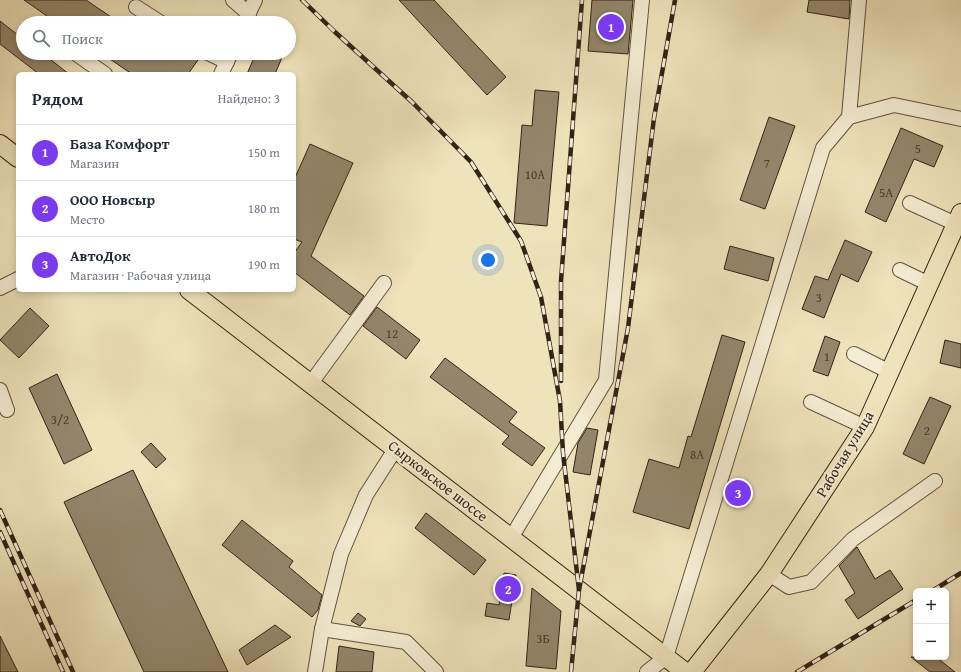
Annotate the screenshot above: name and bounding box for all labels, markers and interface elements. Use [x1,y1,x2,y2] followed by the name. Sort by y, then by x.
[598,12,624,42] pin: 1
[16,16,296,60] search box
[30,27,52,49] icon: search
[62,28,103,49] text: Поиск
[32,86,83,111] text: Рядом
[218,89,280,108] text: Найдено: 3
[70,133,170,154] text: База Комфорт
[915,139,921,158] house number: 5
[42,143,48,162] text: 1
[248,143,280,162] text: 150 m
[70,154,119,173] text: Магазин
[764,154,770,173] house number: 7
[525,165,545,184] house number: 10А
[879,183,893,202] house number: 5А
[70,189,155,210] text: ООО Новсыр
[42,199,48,218] text: 2
[248,199,280,218] text: 180 m
[70,210,105,229] text: Место
[70,245,131,266] text: АвтоДок
[478,250,498,270] your location
[42,255,48,274] text: 3
[248,255,280,274] text: 190 m
[70,266,211,285] text: Магазин · Рабочая улица
[816,288,822,307] house number: 3
[386,324,398,343] house number: 12
[824,347,830,366] house number: 1
[811,406,879,501] street label: Рабочая улица
[51,410,69,429] house number: 3/2
[924,421,930,440] house number: 2
[384,435,493,526] street label: Сырковское шоссе
[690,445,704,464] house number: 8А
[725,478,751,508] pin: 3
[495,574,521,604] pin: 2
[913,588,949,660] map controls
[913,588,949,624] button: +
[913,624,949,660] button: −
[536,629,550,648] house number: 3Б

